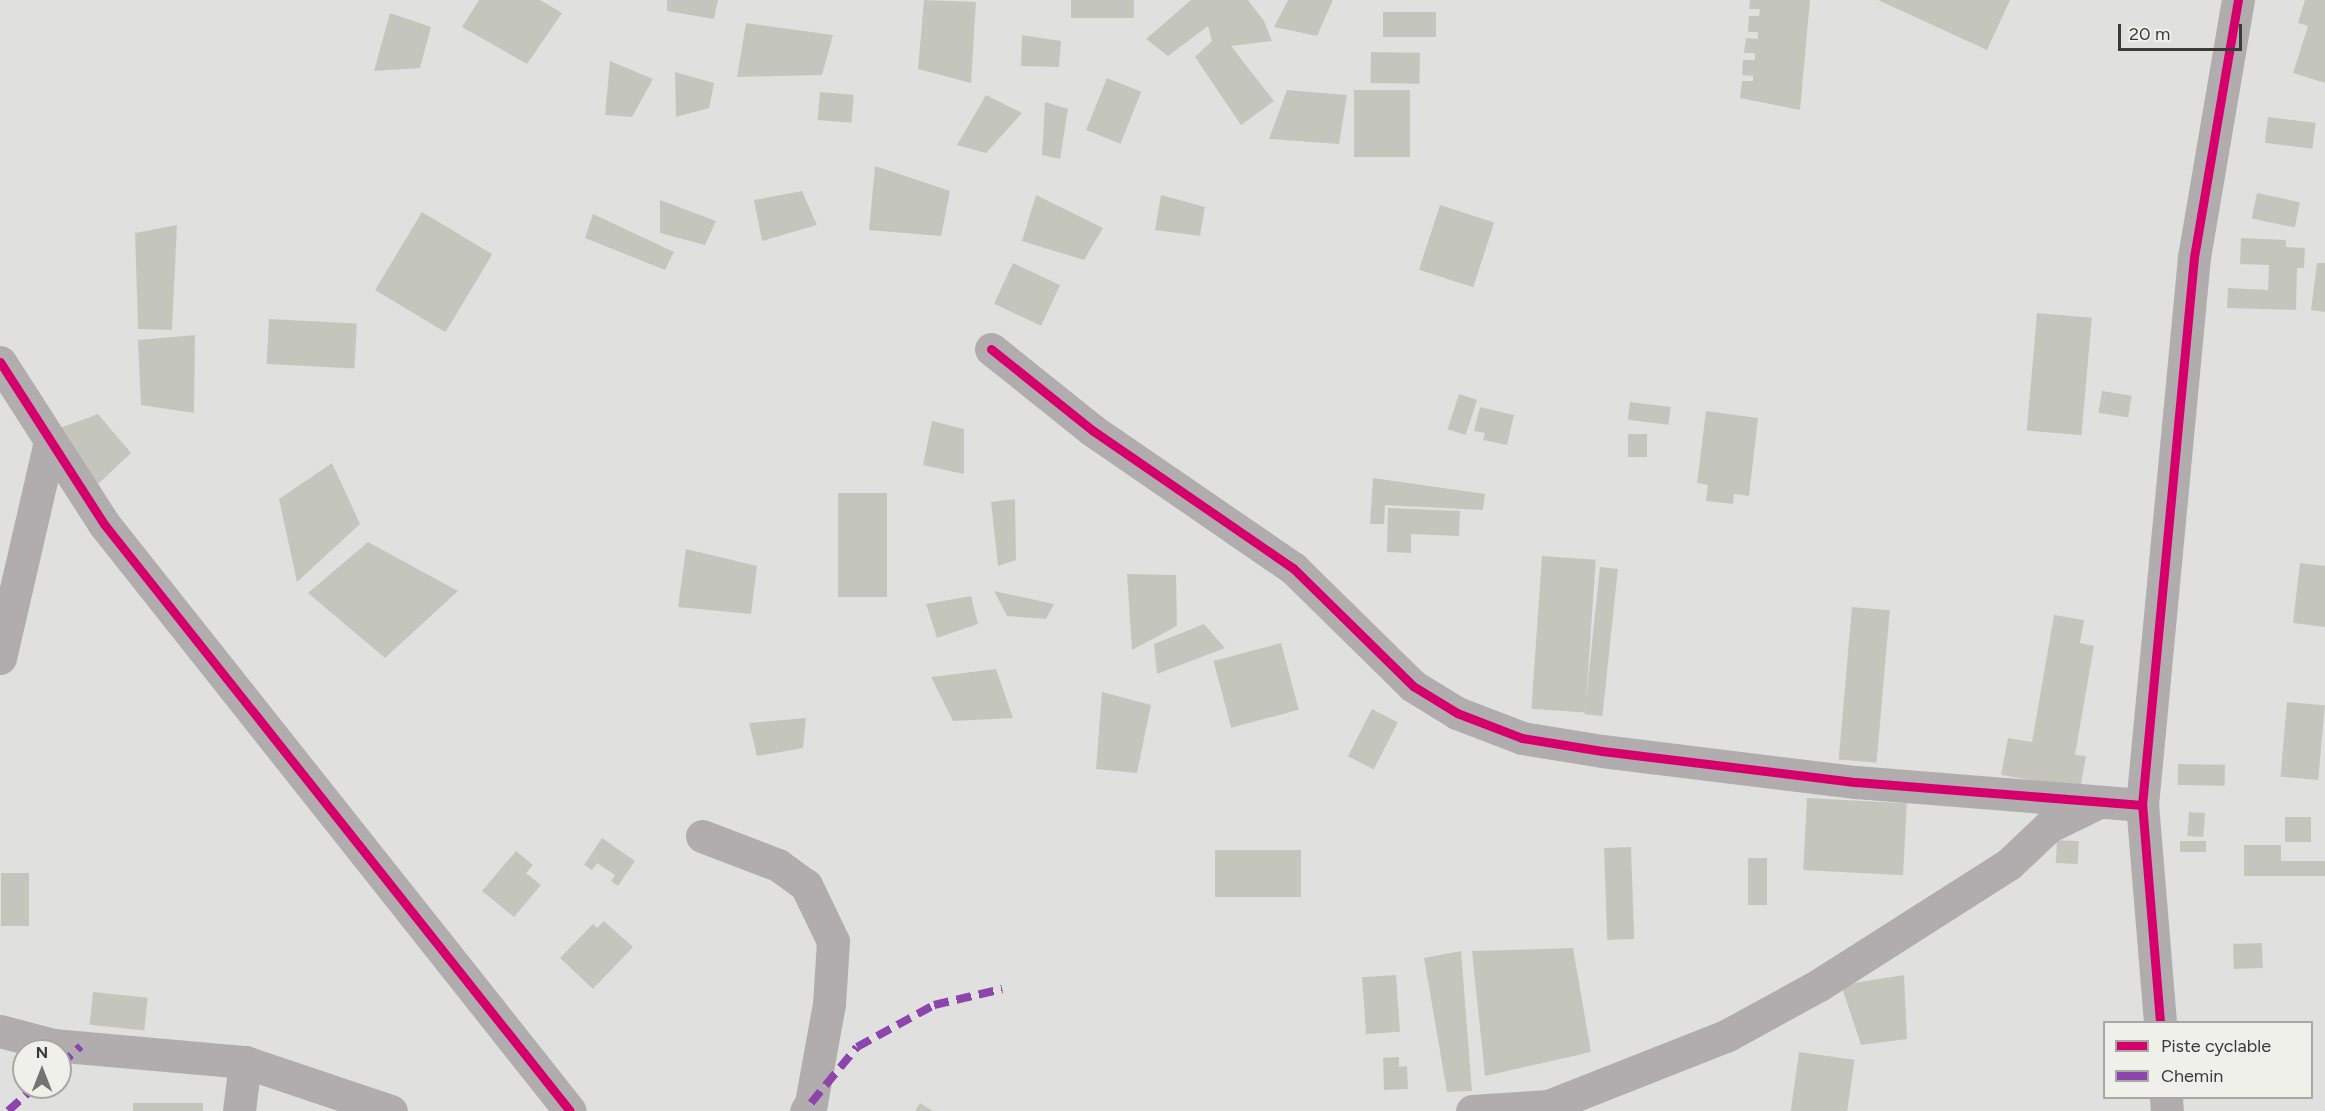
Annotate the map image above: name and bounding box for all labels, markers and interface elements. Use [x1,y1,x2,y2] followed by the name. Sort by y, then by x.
[2121,12,2246,50] scale bar
[2129,23,2170,45] text: 20 m
[2103,1021,2313,1099] legend
[2161,1035,2271,1057] text: Piste cyclable
[12,1039,72,1099] north arrow
[36,1043,48,1062] text: N
[2161,1065,2223,1087] text: Chemin

